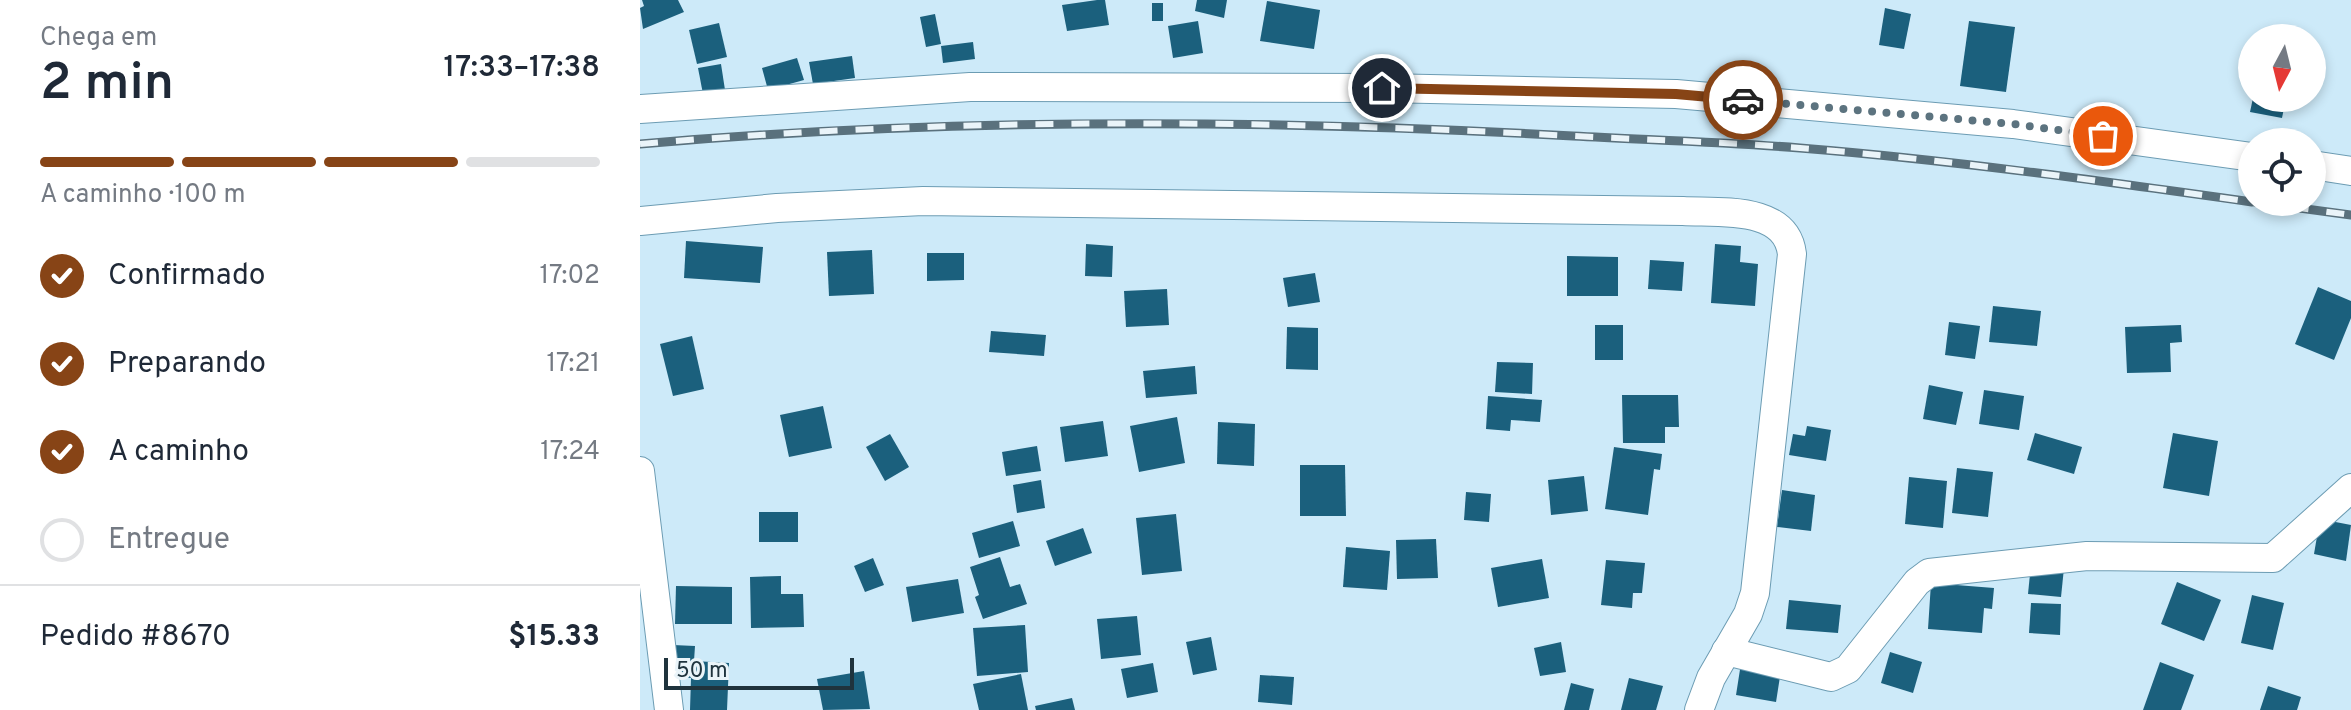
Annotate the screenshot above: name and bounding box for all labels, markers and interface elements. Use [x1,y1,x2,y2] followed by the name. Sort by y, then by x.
[40,22,157,55] text: Chega em
[2238,24,2326,112] north arrow
[2238,24,2326,216] map controls
[444,50,600,87] text: 17:33–17:38
[40,52,174,118] text: 2 min
[1348,54,1416,122] pin
[1703,60,1783,140] courier
[1360,66,1404,110] icon: home
[1721,78,1765,122] icon: car
[2069,102,2137,170] pin
[2081,114,2125,158] icon: bag
[2238,128,2326,216] button: locate
[40,179,246,212] text: A caminho · 100 m
[40,254,84,298] icon: check
[108,258,266,295] text: Confirmado
[539,260,600,293] text: 17:02
[40,342,84,386] icon: check
[108,346,266,383] text: Preparando
[546,348,600,381] text: 17:21
[40,430,84,474] icon: check
[108,434,249,471] text: A caminho
[540,436,600,469] text: 17:24
[108,522,230,559] text: Entregue
[40,619,231,656] text: Pedido #8670
[508,619,600,656] text: $15.33
[664,654,854,690] scale bar
[676,658,728,685] text: 50 m

